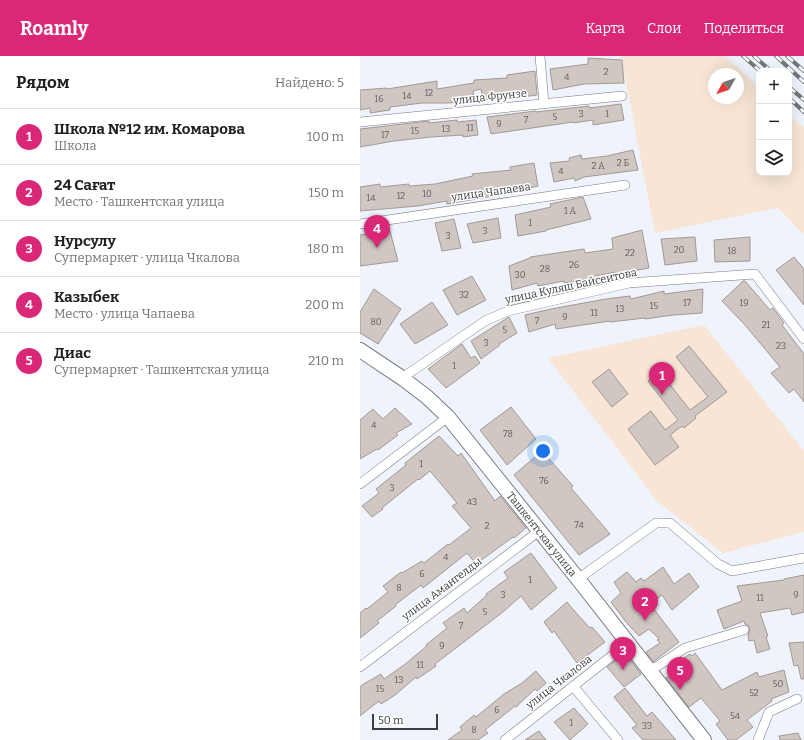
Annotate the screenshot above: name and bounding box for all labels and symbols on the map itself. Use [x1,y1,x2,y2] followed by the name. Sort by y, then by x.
[604,67,609,77] house number: 2
[708,68,744,104] north arrow
[564,72,570,82] house number: 4
[452,87,527,107] street label: улица Фрунзе
[425,88,433,98] house number: 12
[403,91,412,101] house number: 14
[375,94,383,104] house number: 16
[578,109,584,119] house number: 3
[605,109,609,119] house number: 1
[553,112,558,122] house number: 5
[524,115,529,125] house number: 7
[496,119,502,129] house number: 9
[466,123,474,133] house number: 11
[442,124,450,134] house number: 13
[411,126,419,136] house number: 15
[381,130,390,140] house number: 17
[617,158,630,168] house number: 2 Б
[591,161,605,171] house number: 2 А
[558,166,564,176] house number: 4
[450,180,531,204] street label: улица Чапаева
[422,189,432,199] house number: 10
[397,191,405,201] house number: 12
[367,193,376,203] house number: 14
[564,206,577,216] house number: 1 А
[364,215,390,248] pin: 4
[528,218,532,228] house number: 1
[482,226,488,236] house number: 3
[445,231,451,241] house number: 3
[674,245,685,255] house number: 20
[727,246,737,256] house number: 18
[625,248,635,258] house number: 22
[569,260,579,270] house number: 26
[540,264,550,274] house number: 28
[503,266,638,307] street label: улица Куляш Байсеитова
[515,270,526,280] house number: 30
[459,290,469,300] house number: 32
[683,298,692,308] house number: 17
[740,298,748,308] house number: 19
[650,301,658,311] house number: 15
[616,304,624,314] house number: 13
[590,308,598,318] house number: 11
[562,312,568,322] house number: 9
[535,316,540,326] house number: 7
[370,317,382,327] house number: 80
[762,320,771,330] house number: 21
[503,325,508,335] house number: 5
[483,338,489,348] house number: 3
[776,341,786,351] house number: 23
[452,361,456,371] house number: 1
[649,362,675,395] pin: 1
[371,420,377,430] house number: 4
[503,429,513,439] house number: 78
[533,441,553,461] your location
[419,459,423,469] house number: 1
[539,476,549,486] house number: 76
[389,483,395,493] house number: 3
[504,489,580,579] street label: Ташкентская улица
[467,497,477,507] house number: 43
[574,520,585,530] house number: 74
[485,521,490,531] house number: 2
[443,552,449,562] house number: 4
[399,555,485,624] street label: улица Амангелды
[419,569,425,579] house number: 6
[528,575,532,585] house number: 1
[396,583,402,593] house number: 8
[632,588,658,621] pin: 2
[500,590,506,600] house number: 3
[793,590,799,600] house number: 9
[756,593,764,603] house number: 11
[483,607,488,617] house number: 5
[459,621,464,631] house number: 7
[610,637,636,670] pin: 3
[439,641,445,651] house number: 9
[523,652,594,712] street label: улица Чкалова
[667,657,693,690] pin: 5
[416,660,424,670] house number: 11
[395,675,403,685] house number: 13
[773,679,784,689] house number: 50
[376,684,384,694] house number: 15
[749,688,759,698] house number: 52
[494,705,500,715] house number: 6
[730,711,741,721] house number: 54
[372,712,438,731] scale bar
[569,718,573,728] house number: 1
[642,721,652,731] house number: 33
[471,725,477,735] house number: 8

